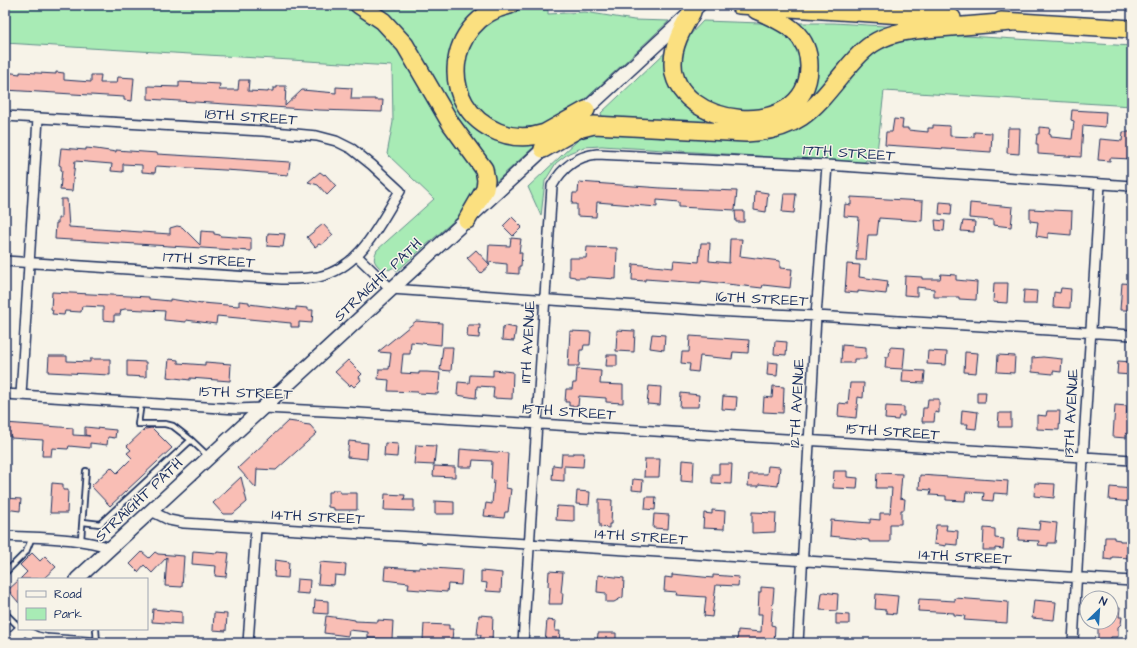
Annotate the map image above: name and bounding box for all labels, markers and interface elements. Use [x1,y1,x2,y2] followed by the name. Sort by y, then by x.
[204,103,299,131] street label: 18TH STREET
[802,139,896,167] street label: 17TH STREET
[329,233,427,327] street label: STRAIGHT PATH
[162,246,256,274] street label: 17TH STREET
[715,286,809,312] street label: 16TH STREET
[515,300,541,384] street label: 11TH AVENUE
[784,358,810,448] street label: 12TH AVENUE
[1058,368,1084,458] street label: 13TH AVENUE
[199,381,294,405] street label: 15TH STREET
[522,398,617,426] street label: 15TH STREET
[846,418,941,446] street label: 15TH STREET
[90,453,188,547] street label: STRAIGHT PATH
[271,504,366,530] street label: 14TH STREET
[594,523,689,551] street label: 14TH STREET
[918,544,1013,570] street label: 14TH STREET
[18,578,148,630] legend
[54,586,82,603] text: Road
[1079,590,1119,630] north arrow
[1097,593,1109,610] text: N
[54,606,82,623] text: Park

